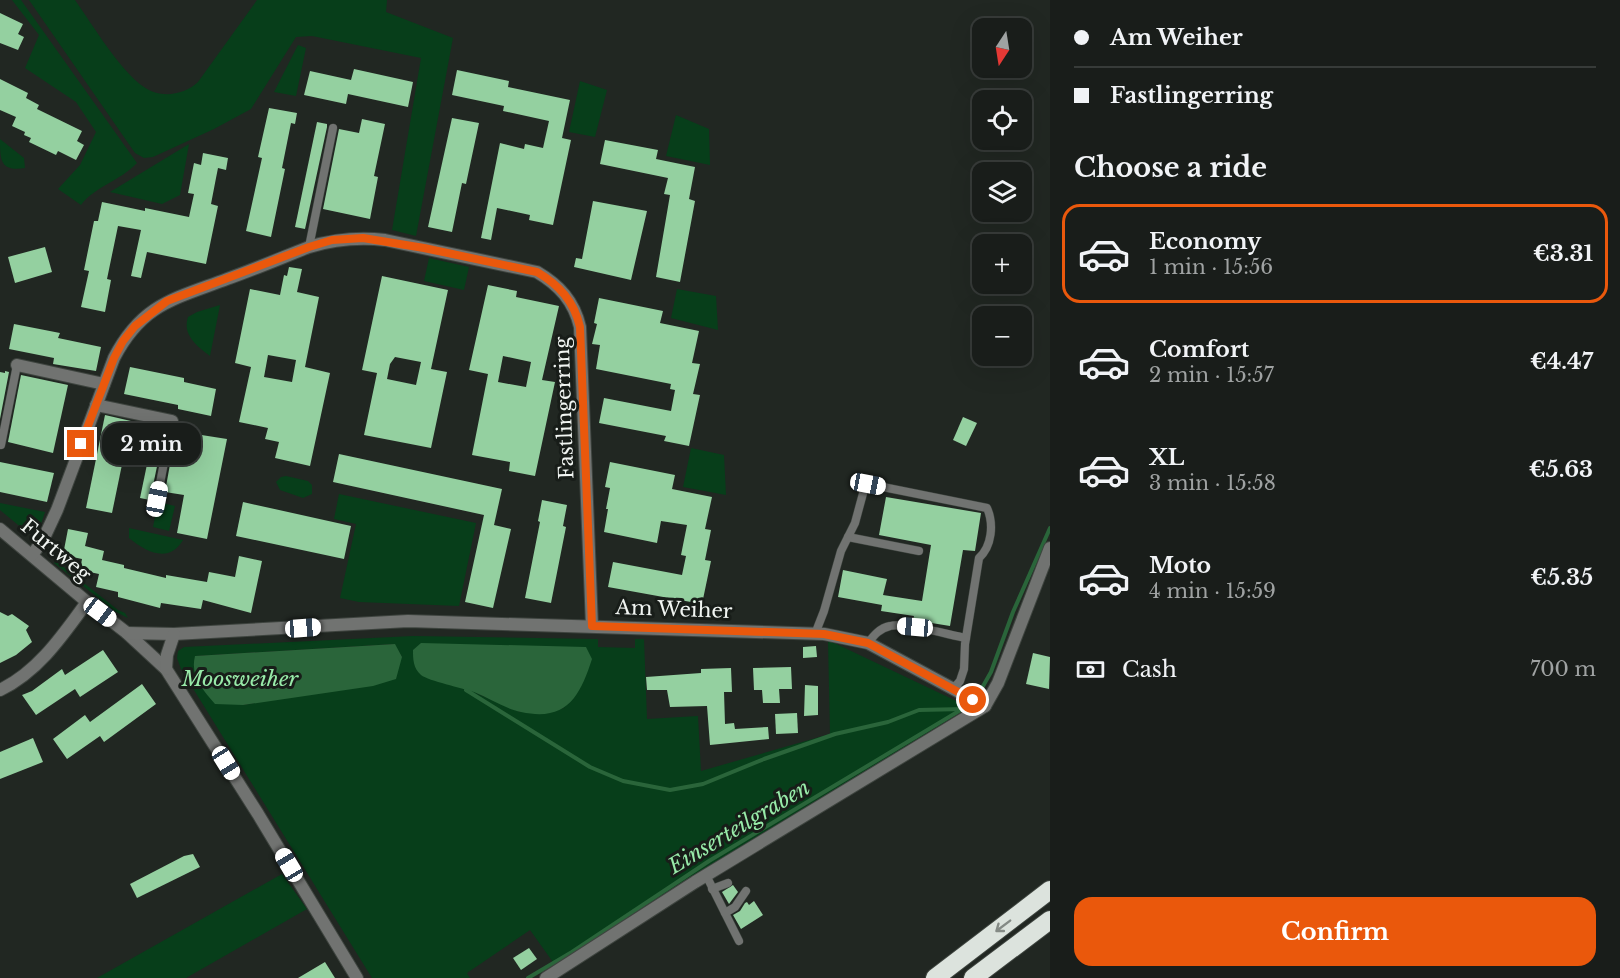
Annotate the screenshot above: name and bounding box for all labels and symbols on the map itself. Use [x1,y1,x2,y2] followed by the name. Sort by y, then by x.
[972,18,1032,78] north arrow
[549,335,578,480] street label: Fastlingerring
[102,423,201,465] callout: 2 min
[67,430,94,457] route end
[849,472,887,496] car
[145,480,169,518] car
[16,514,97,587] street label: Furtweg
[80,594,120,630] car
[614,595,733,623] street label: Am Weiher
[896,616,934,638] car
[284,618,322,638] car
[181,666,300,692] water label: Moosweiher
[959,686,986,713] route start
[209,743,243,783] car
[663,774,815,880] water label: Einserteilgraben
[272,845,306,885] car
[996,919,1012,932] one-way arrow

